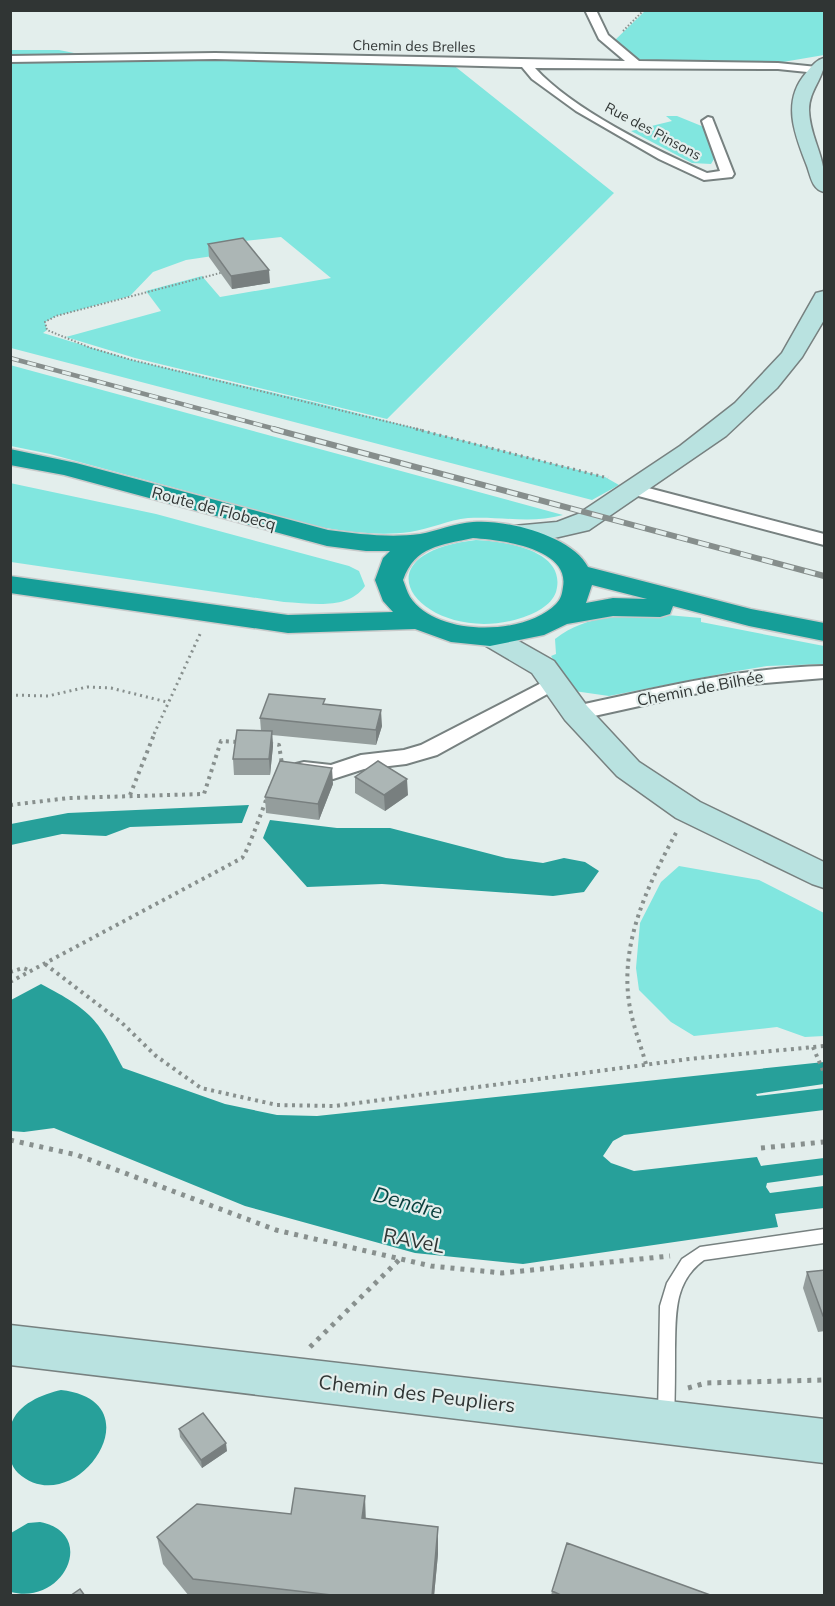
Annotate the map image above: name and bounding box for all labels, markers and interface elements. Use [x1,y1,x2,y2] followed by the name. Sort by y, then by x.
[352,36,476,56] street label: Chemin des Brelles
[602,98,704,164] street label: Rue des Pinsons
[150,482,278,534] street label: Route de Flobecq
[635,666,765,710] street label: Chemin de Bilhée
[370,1180,446,1224] water label: Dendre
[381,1222,447,1258] street label: RAVeL
[317,1369,517,1417] street label: Chemin des Peupliers

